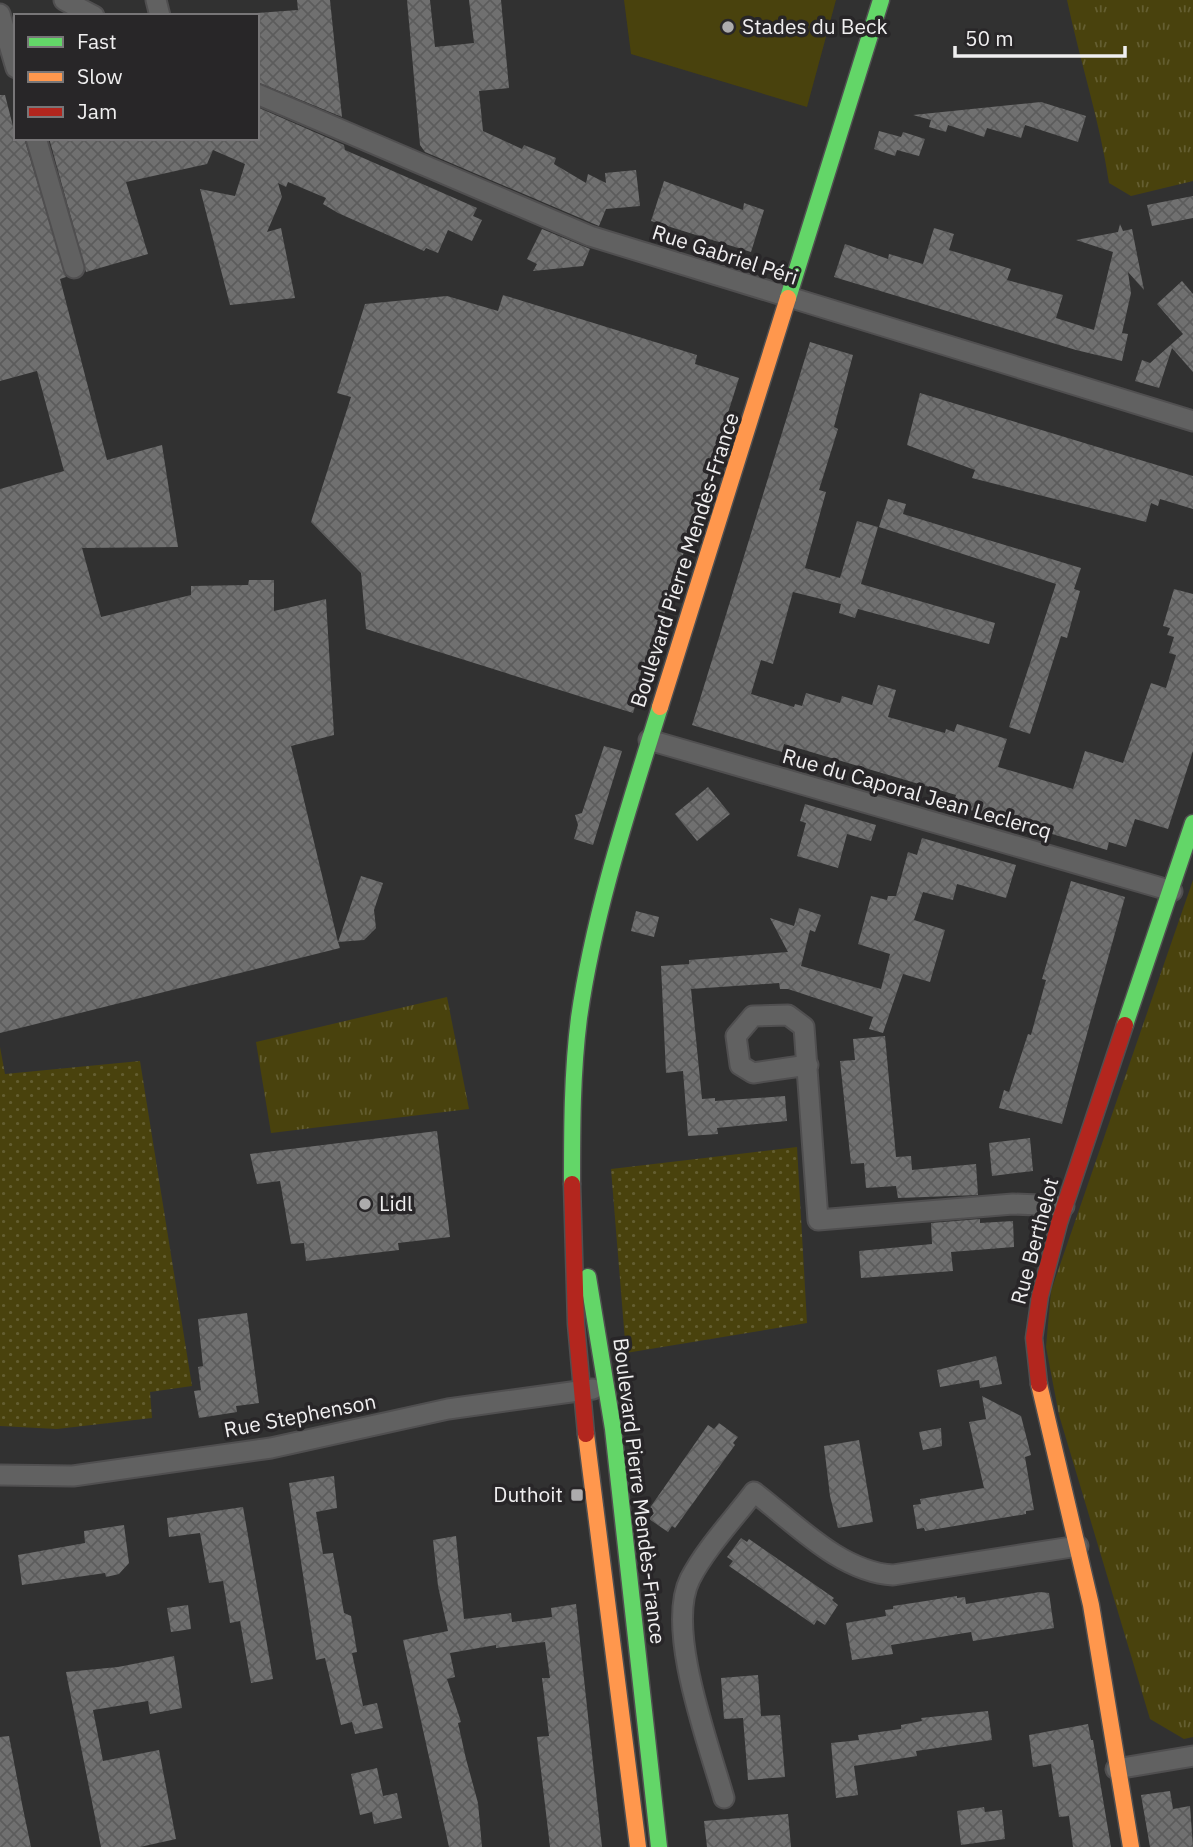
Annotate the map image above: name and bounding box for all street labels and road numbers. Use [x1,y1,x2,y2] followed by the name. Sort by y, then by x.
[649,217,802,291] street label: Rue Gabriel Péri
[623,409,745,711] street label: Boulevard Pierre Mendès-France
[779,741,1055,845] street label: Rue du Caporal Jean Leclercq
[1004,1174,1064,1307] street label: Rue Berthelot
[607,1336,673,1646] street label: Boulevard Pierre Mendès-France
[221,1387,378,1443] street label: Rue Stephenson

